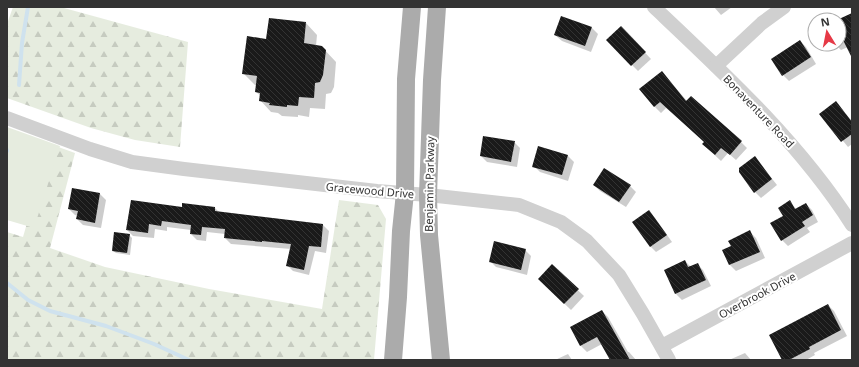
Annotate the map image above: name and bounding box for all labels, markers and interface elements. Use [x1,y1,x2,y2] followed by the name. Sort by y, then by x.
[807,12,847,52] north arrow
[819,13,831,30] text: N
[720,71,798,151] street label: Bonaventure Road
[421,136,437,232] street label: Benjamin Parkway
[325,179,415,201] street label: Gracewood Drive
[716,268,798,322] street label: Overbrook Drive

